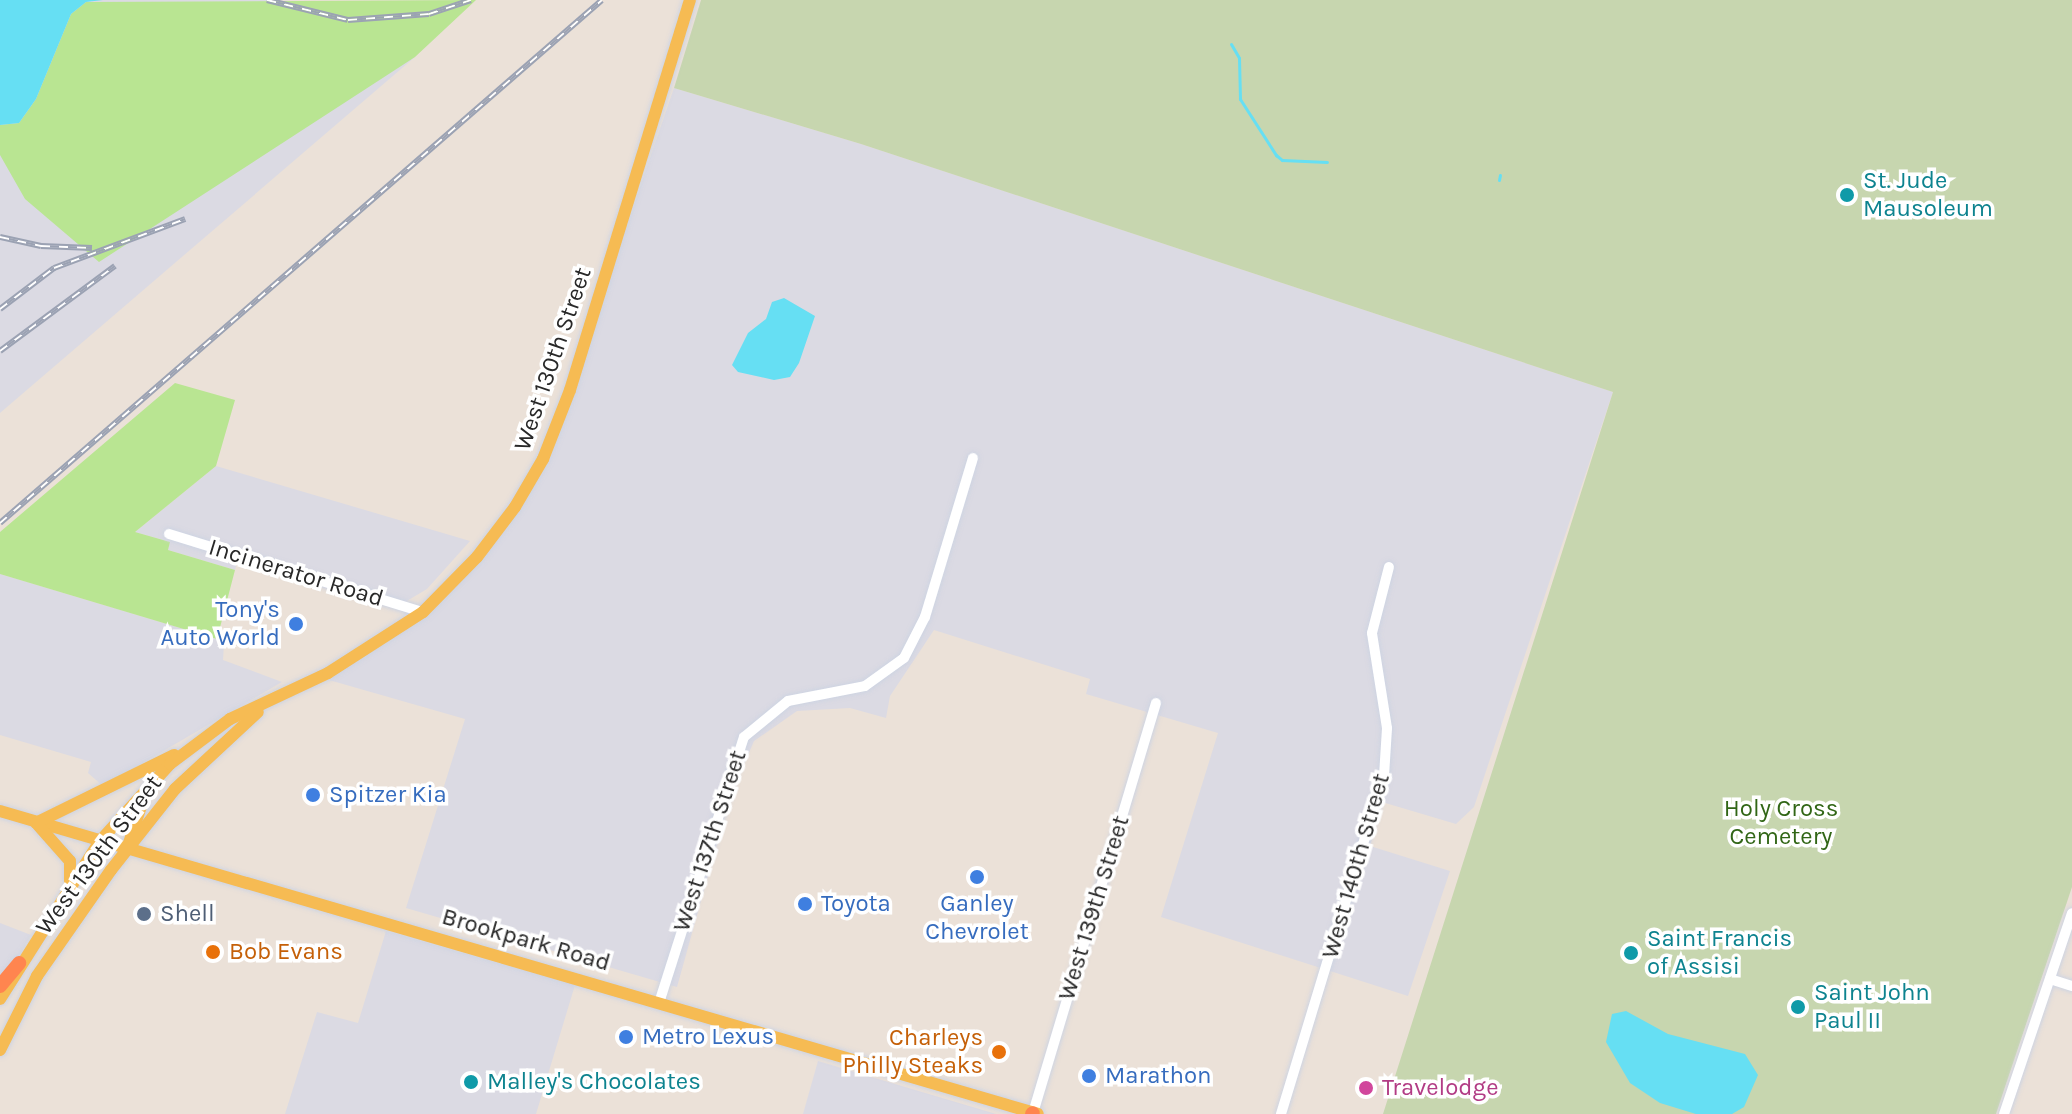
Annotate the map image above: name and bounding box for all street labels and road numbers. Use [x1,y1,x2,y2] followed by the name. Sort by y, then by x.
[508,264,598,454] street label: West 130th Street
[205,533,387,613] street label: Incinerator Road
[667,747,753,935] street label: West 137th Street
[30,770,168,940] street label: West 130th Street
[1316,770,1396,962] street label: West 140th Street
[1052,812,1136,1004] street label: West 139th Street
[439,902,613,978] street label: Brookpark Road

